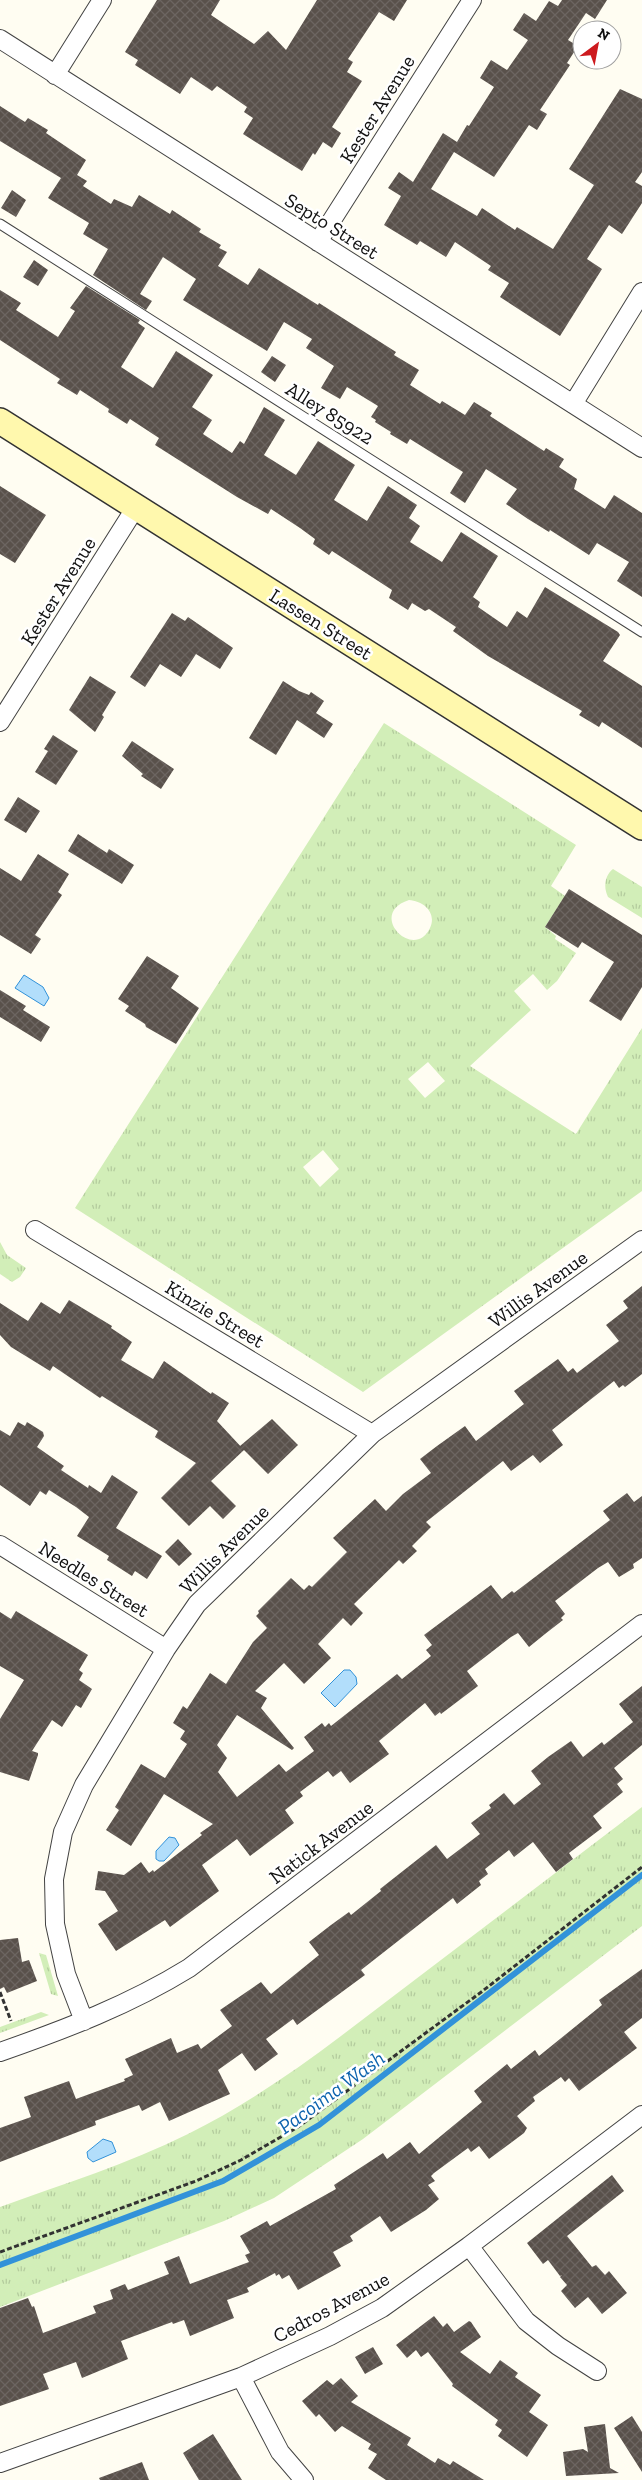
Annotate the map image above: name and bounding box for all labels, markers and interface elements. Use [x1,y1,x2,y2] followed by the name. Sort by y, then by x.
[572,20,622,70] north arrow
[595,24,613,45] text: N
[334,51,420,167] street label: Kester Avenue
[281,188,384,265] street label: Septo Street
[282,377,378,449] street label: Alley 85922
[15,533,101,649] street label: Kester Avenue
[265,583,377,665] street label: Lassen Street
[484,1245,592,1333] street label: Willis Avenue
[161,1275,269,1353] street label: Kinzie Street
[174,1499,274,1599] street label: Willis Avenue
[35,1536,154,1623] street label: Needles Street
[264,1795,378,1889] street label: Natick Avenue
[273,2045,389,2139] water label: Pacoima Wash
[269,2266,393,2348] street label: Cedros Avenue

